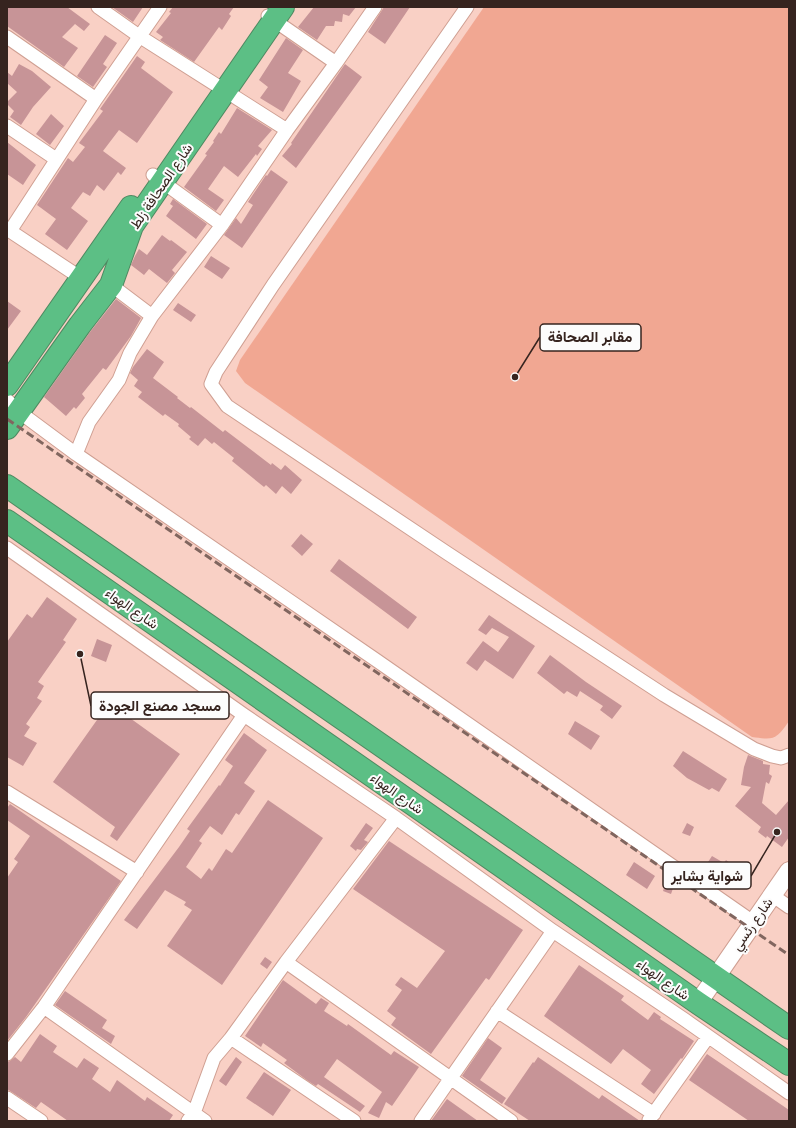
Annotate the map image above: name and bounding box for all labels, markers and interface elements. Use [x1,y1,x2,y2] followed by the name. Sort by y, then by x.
[127,140,198,233] street label: شارع الصحافة زلط
[540,324,641,351] callout: مقابر الصحافة
[548,328,632,346] text: مقابر الصحافة
[101,584,162,634] street label: شارع الهواء
[91,692,229,719] callout: مسجد مصنع الجودة
[99,697,221,716] text: مسجد مصنع الجودة
[366,769,427,819] street label: شارع الهواء
[663,862,751,889] callout: شواية بشاير
[670,867,743,885] text: شواية بشاير
[728,895,779,956] street label: شارع رئسي
[632,955,693,1005] street label: شارع الهواء

